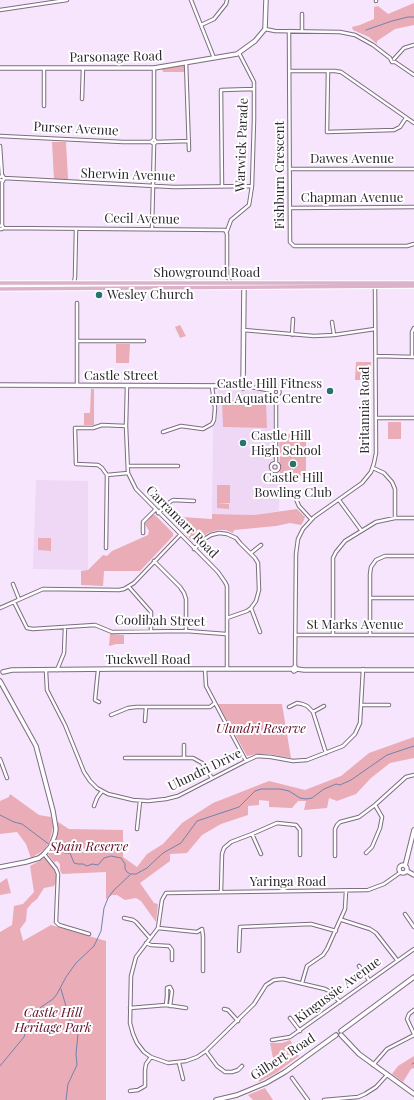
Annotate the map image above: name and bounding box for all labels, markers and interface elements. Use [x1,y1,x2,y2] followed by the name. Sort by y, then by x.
[69,48,163,66] street label: Parsonage Road
[233,98,251,192] street label: Warwick Parade
[33,119,119,139] street label: Purser Avenue
[272,121,288,229] street label: Fishburn Crescent
[310,151,394,167] street label: Dawes Avenue
[80,166,176,184] street label: Sherwin Avenue
[301,190,403,206] street label: Chapman Avenue
[104,211,180,227] street label: Cecil Avenue
[154,265,260,281] street label: Showground Road
[107,287,194,303] place label: Wesley Church
[94,290,104,300] marker: Wesley Church
[357,366,373,454] street label: Britannia Road
[84,368,158,384] street label: Castle Street
[209,376,322,407] place label: Castle Hill Fitness and Aquatic Centre
[325,386,335,396] marker: Castle Hill Fitness and Aquatic Centre
[251,428,321,459] place label: Castle Hill High School
[238,438,248,448] marker: Castle Hill High School
[288,459,298,469] marker: Castle Hill Bowling Club
[254,470,332,501] place label: Castle Hill Bowling Club
[143,483,221,561] street label: Carramarr Road
[115,612,205,630] street label: Coolibah Street
[306,617,404,633] street label: St Marks Avenue
[106,652,190,668] street label: Tuckwell Road
[216,721,306,737] park label: Ulundri Reserve
[166,745,244,795] street label: Ulundri Drive
[50,839,128,855] park label: Spain Reserve
[250,874,326,890] street label: Yaringa Road
[292,954,384,1026] street label: Kingussie Avenue
[15,1005,91,1036] park label: Castle Hill Heritage Park
[248,1030,318,1084] street label: Gilbert Road

